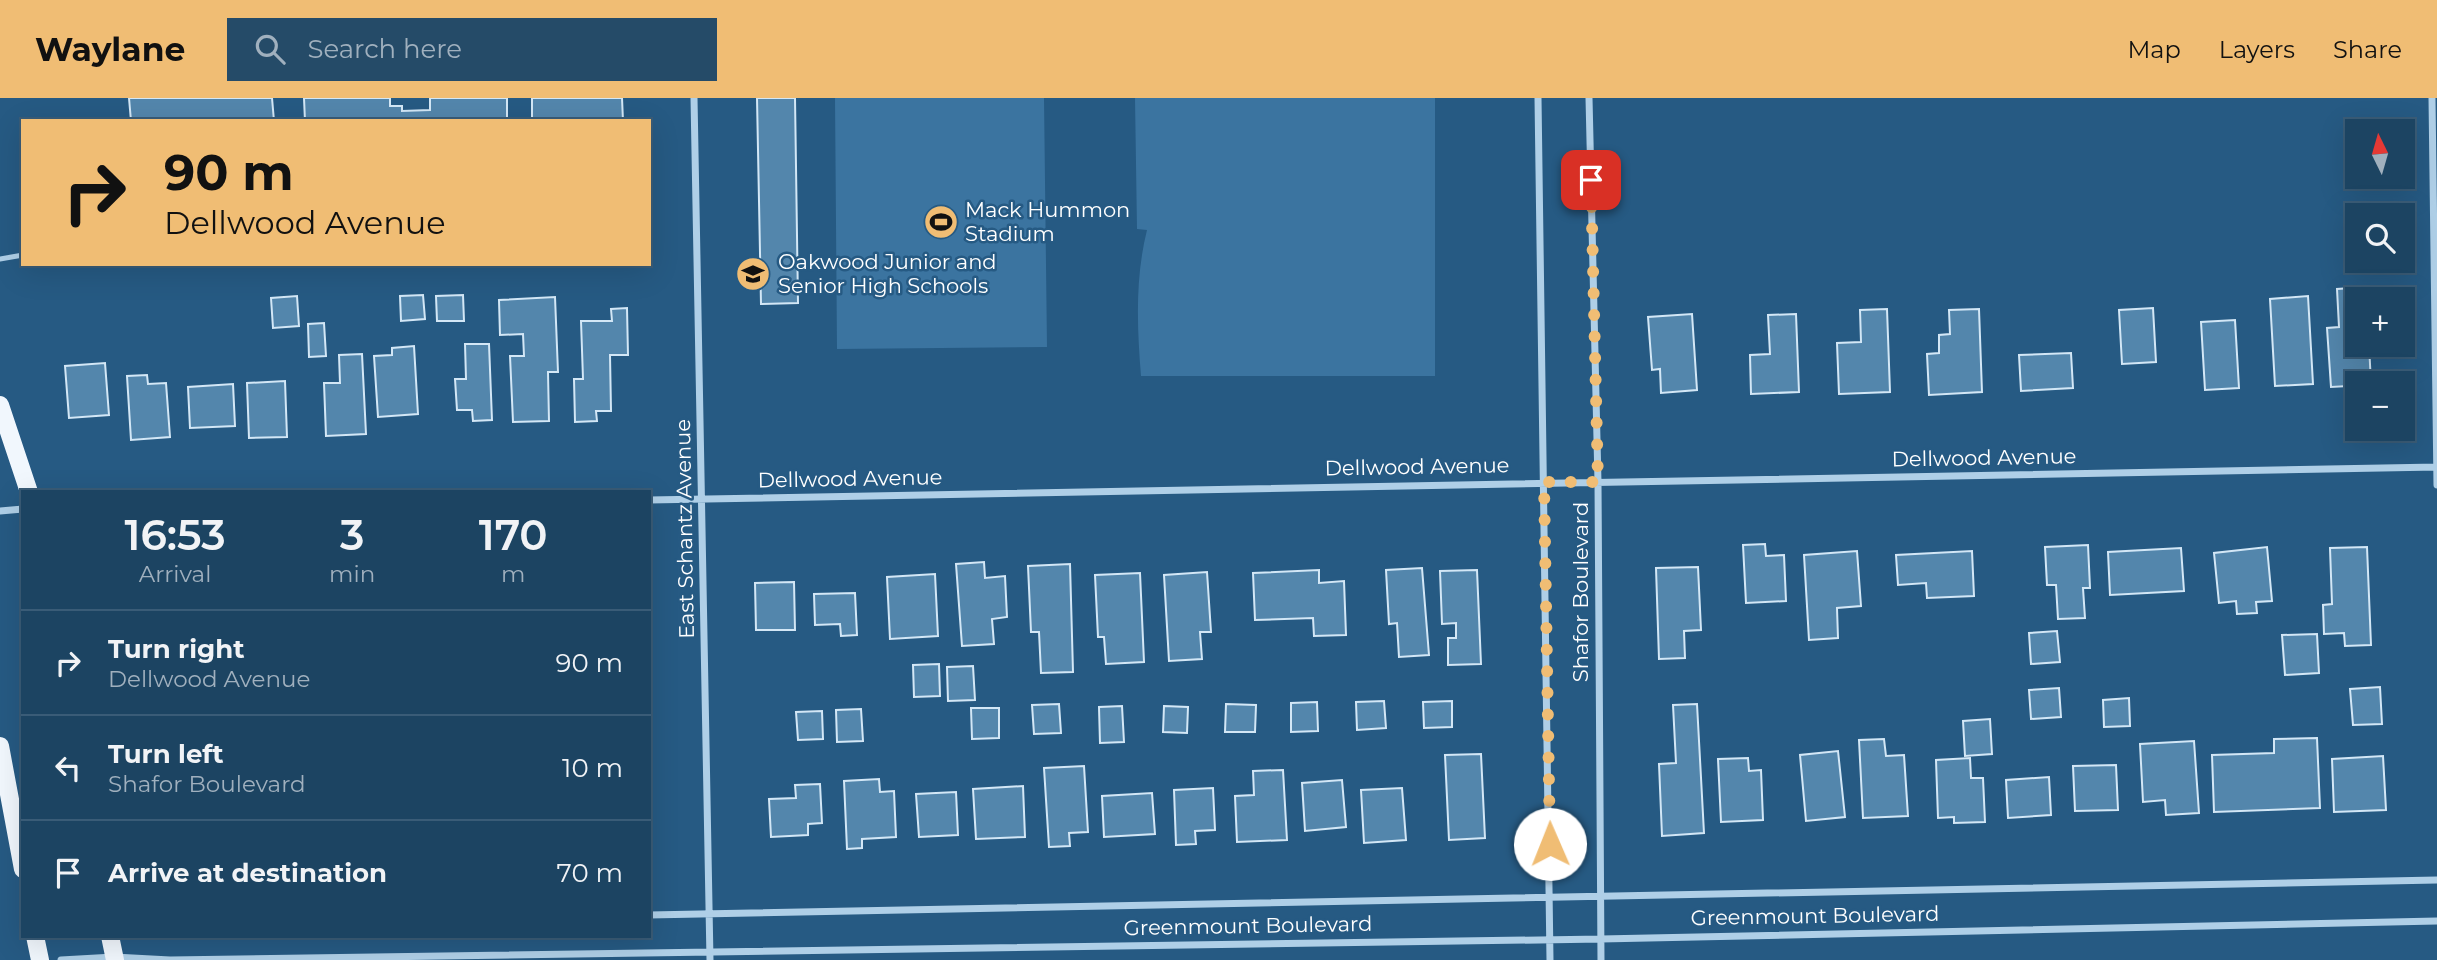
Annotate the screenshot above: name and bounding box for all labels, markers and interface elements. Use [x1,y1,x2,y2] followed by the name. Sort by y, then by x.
[227,18,717,81] search box
[35,29,185,69] text: Waylane
[251,30,289,68] icon: search
[307,33,462,65] text: Search here
[2127,35,2181,64] text: Map
[2219,35,2295,64] text: Layers
[2333,35,2402,64] text: Share
[2345,119,2415,189] north arrow
[2345,119,2415,441] map controls
[164,143,294,202] text: 90 m
[49,147,140,238] icon: right
[1561,150,1621,210] pin
[1572,161,1610,199] icon: arrive
[965,197,1130,246] place label: Mack Hummon Stadium
[164,203,446,242] text: Dellwood Avenue
[922,203,960,241] sports icon: Mack Hummon Stadium
[2345,203,2415,273] button: search
[778,249,997,298] place label: Oakwood Junior and Senior High Schools
[734,255,772,293] school or university icon: Oakwood Junior and Senior High Schools
[2345,287,2415,357] button: +
[2345,371,2415,441] button: −
[670,419,699,639] street label: East Schantz Avenue
[1891,443,2077,472] street label: Dellwood Avenue
[1324,452,1510,481] street label: Dellwood Avenue
[757,464,943,493] street label: Dellwood Avenue
[1568,502,1593,682] street label: Shafor Boulevard
[124,509,226,561] text: 16:53
[340,509,364,561] text: 3
[479,509,548,561] text: 170
[139,560,211,588] text: Arrival
[329,560,375,588] text: min
[501,560,525,588] text: m
[108,633,244,665] text: Turn right
[49,644,87,682] icon: right
[556,647,623,679] text: 90 m
[108,665,310,693] text: Dellwood Avenue
[108,738,224,770] text: Turn left
[49,749,87,787] icon: left
[562,752,623,784] text: 10 m
[108,770,306,798] text: Shafor Boulevard
[1513,807,1587,881] position arrow
[49,854,87,892] icon: arrive
[108,857,387,889] text: Arrive at destination
[557,857,623,889] text: 70 m
[1690,901,1940,930] street label: Greenmount Boulevard
[1123,911,1373,940] street label: Greenmount Boulevard

